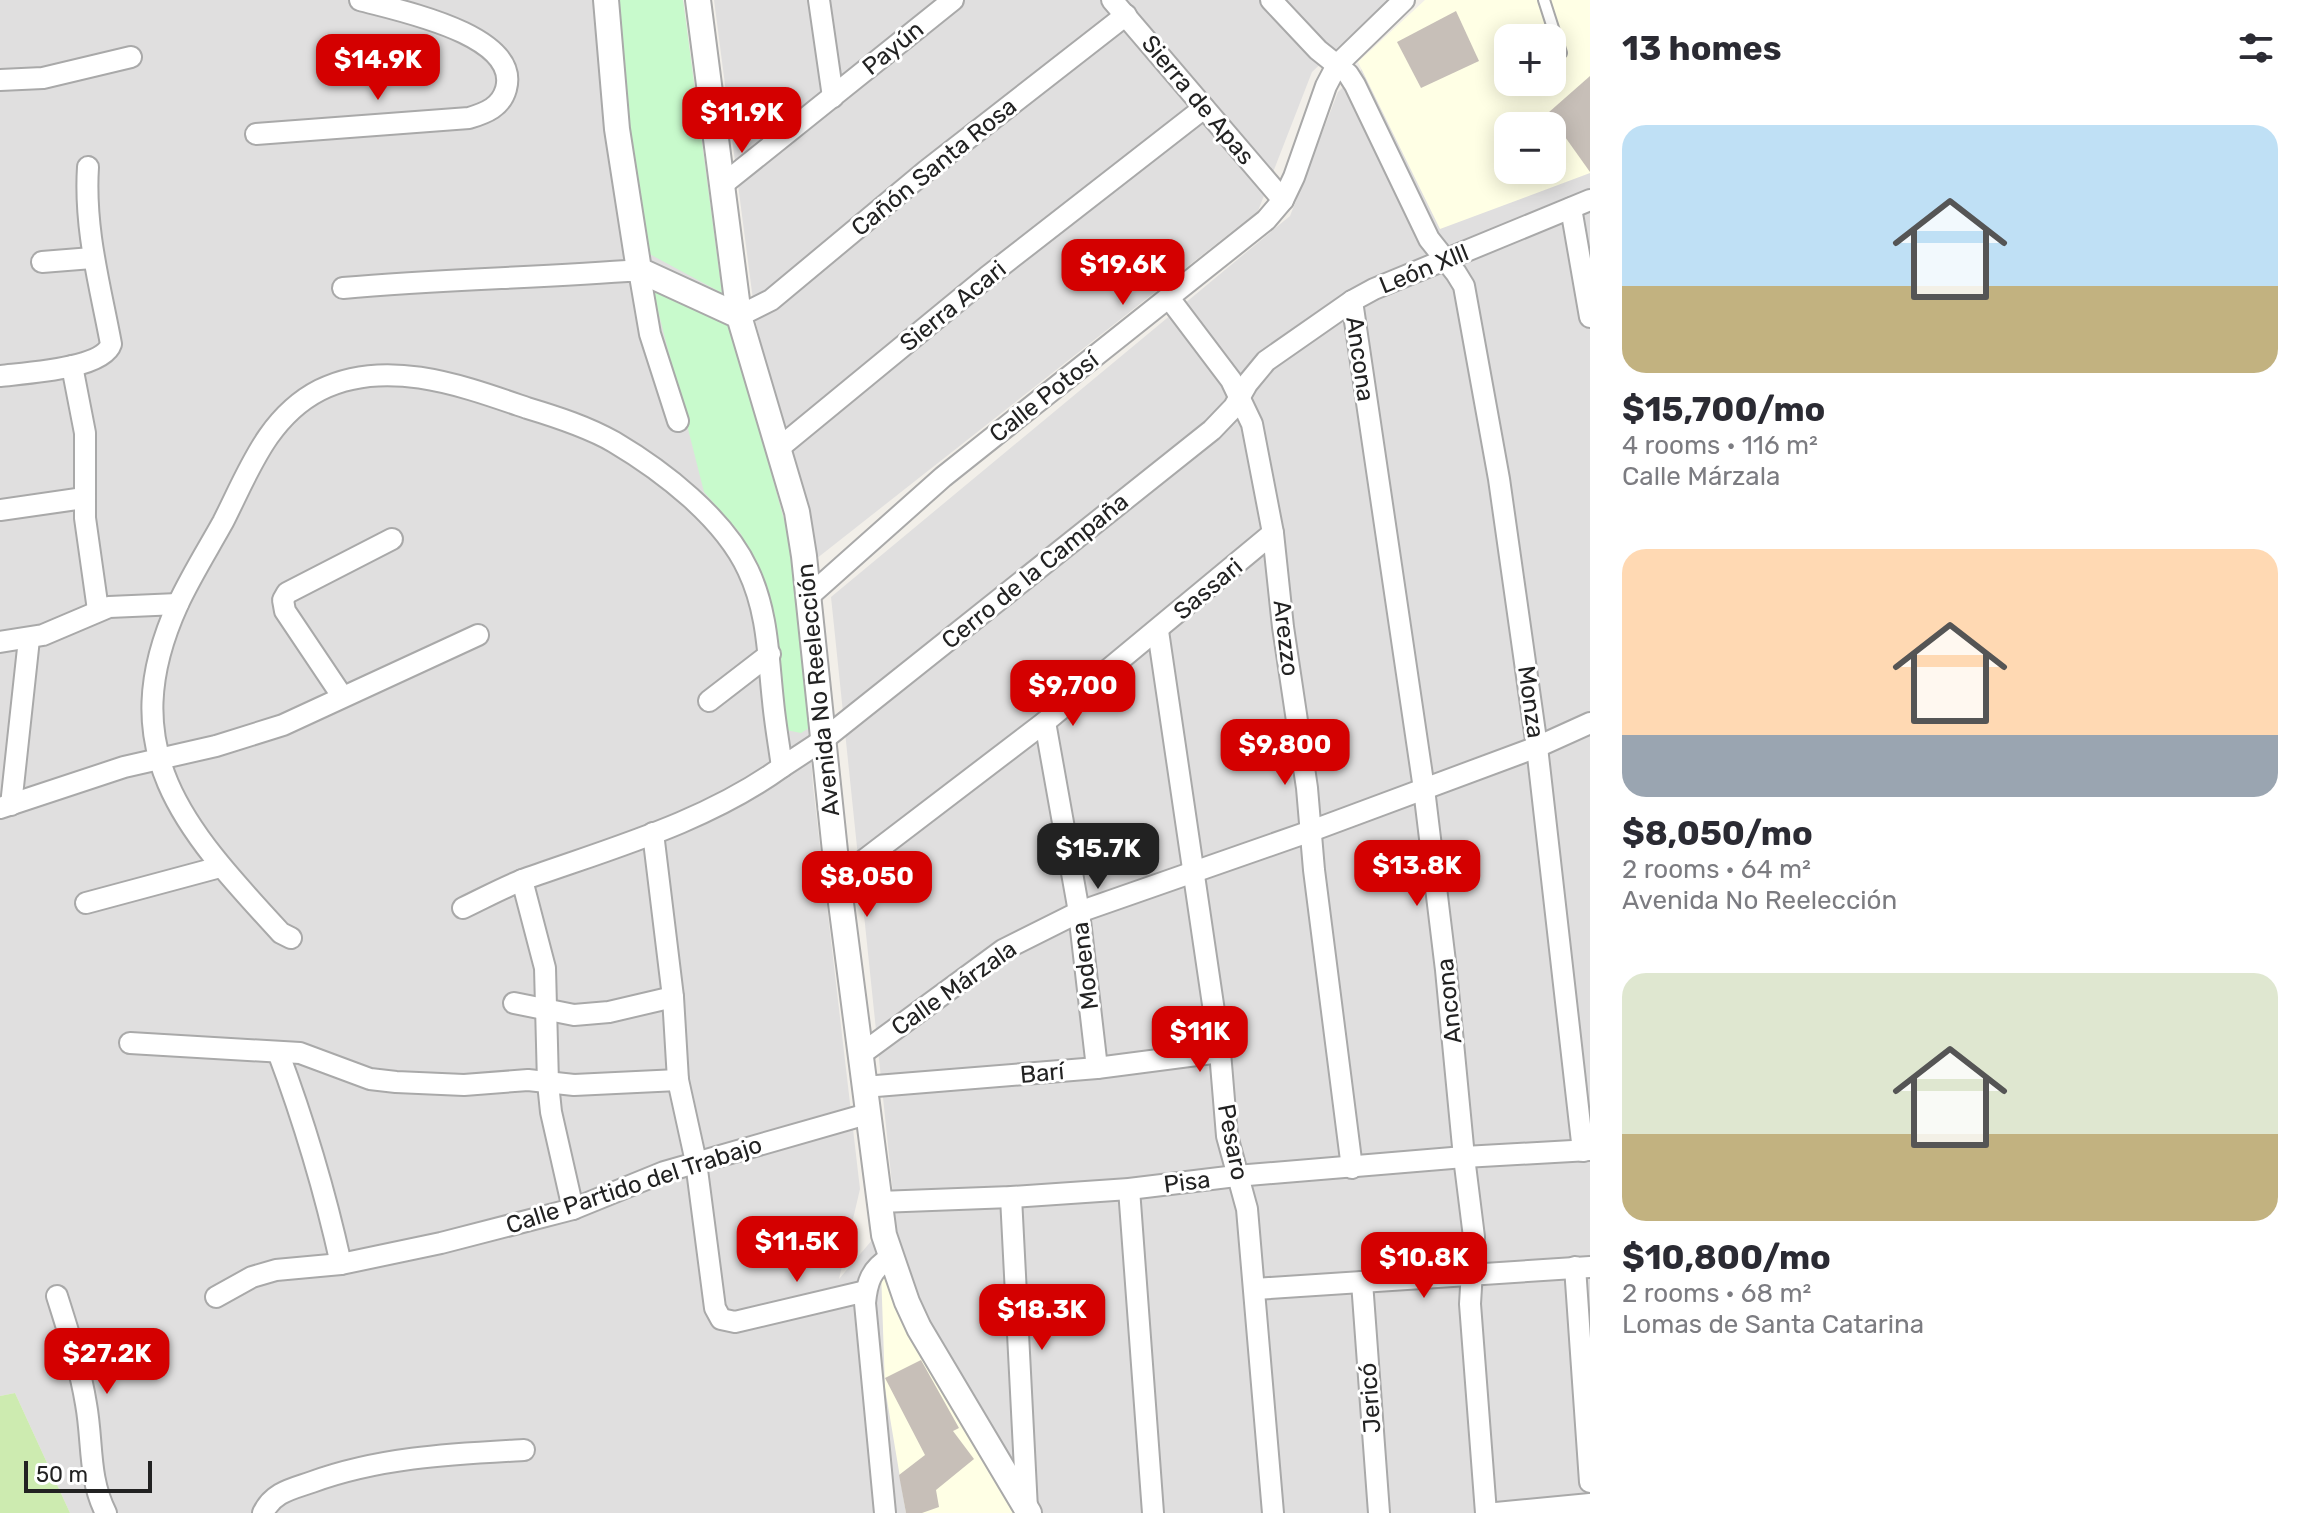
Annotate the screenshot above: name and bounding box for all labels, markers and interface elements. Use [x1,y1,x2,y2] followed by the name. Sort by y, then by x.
[857,15,929,81] street label: Payún
[1494,24,1566,184] map controls
[1494,24,1566,96] button: +
[2234,26,2278,70] icon: filters
[1622,28,1782,69] text: 13 homes
[1136,30,1260,170] street label: Sierra de Apas
[313,34,443,102] pin: $14.9K
[334,44,422,75] text: $14.9K
[677,87,807,155] pin: $11.9K
[846,92,1022,242] street label: Cañón Santa Rosa
[700,97,784,128] text: $11.9K
[1494,112,1566,184] button: −
[1878,177,2022,321] icon: home
[1375,238,1473,300] street label: León Xlll
[1058,239,1188,307] pin: $19.6K
[1079,249,1167,280] text: $19.6K
[894,255,1012,357] street label: Sierra Acari
[1340,315,1380,403] street label: Ancona
[984,345,1105,448] street label: Calle Potosí
[1622,389,1825,430] text: $15,700/mo
[1622,430,1818,461] text: 4 rooms · 116 m²
[1622,461,1780,492] text: Calle Márzala
[936,487,1134,655] street label: Cerro de la Campaña
[1168,552,1248,626] street label: Sassari
[791,562,845,818] street label: Avenida No Reelección
[1267,598,1305,678] street label: Arezzo
[1878,601,2022,745] icon: home
[1008,660,1138,728] pin: $9,700
[1512,664,1550,740] street label: Monza
[1028,670,1118,701] text: $9,700
[1220,719,1350,787] pin: $9,800
[1239,729,1331,760] text: $9,800
[1622,813,1813,854] text: $8,050/mo
[1033,823,1163,891] pin: $15.7K
[1055,833,1141,864] text: $15.7K
[1352,840,1482,908] pin: $13.8K
[1372,850,1462,881] text: $13.8K
[802,851,932,919] pin: $8,050
[1622,854,1811,885] text: 2 rooms · 64 m²
[820,861,914,892] text: $8,050
[1622,885,1897,916] text: Avenida No Reelección
[1066,920,1104,1012] street label: Modena
[886,935,1022,1041] street label: Calle Márzala
[1431,957,1467,1045] street label: Ancona
[1153,1006,1247,1074] pin: $11K
[1170,1016,1230,1047] text: $11K
[1878,1025,2022,1169] icon: home
[1019,1057,1066,1089] street label: Barí
[1212,1102,1254,1182] street label: Pesaro
[502,1130,766,1240] street label: Calle Partido del Trabajo
[1162,1165,1212,1199] street label: Pisa
[732,1216,862,1284] pin: $11.5K
[755,1226,839,1257] text: $11.5K
[1359,1232,1489,1300] pin: $10.8K
[1622,1237,1831,1278] text: $10,800/mo
[1379,1242,1469,1273] text: $10.8K
[1622,1278,1811,1309] text: 2 rooms · 68 m²
[977,1284,1107,1352] pin: $18.3K
[997,1294,1087,1325] text: $18.3K
[1622,1309,1924,1340] text: Lomas de Santa Catarina
[42,1328,172,1396] pin: $27.2K
[62,1338,152,1369] text: $27.2K
[1354,1362,1386,1434] street label: Jericó
[24,1457,152,1493] scale bar
[36,1461,88,1488] text: 50 m

